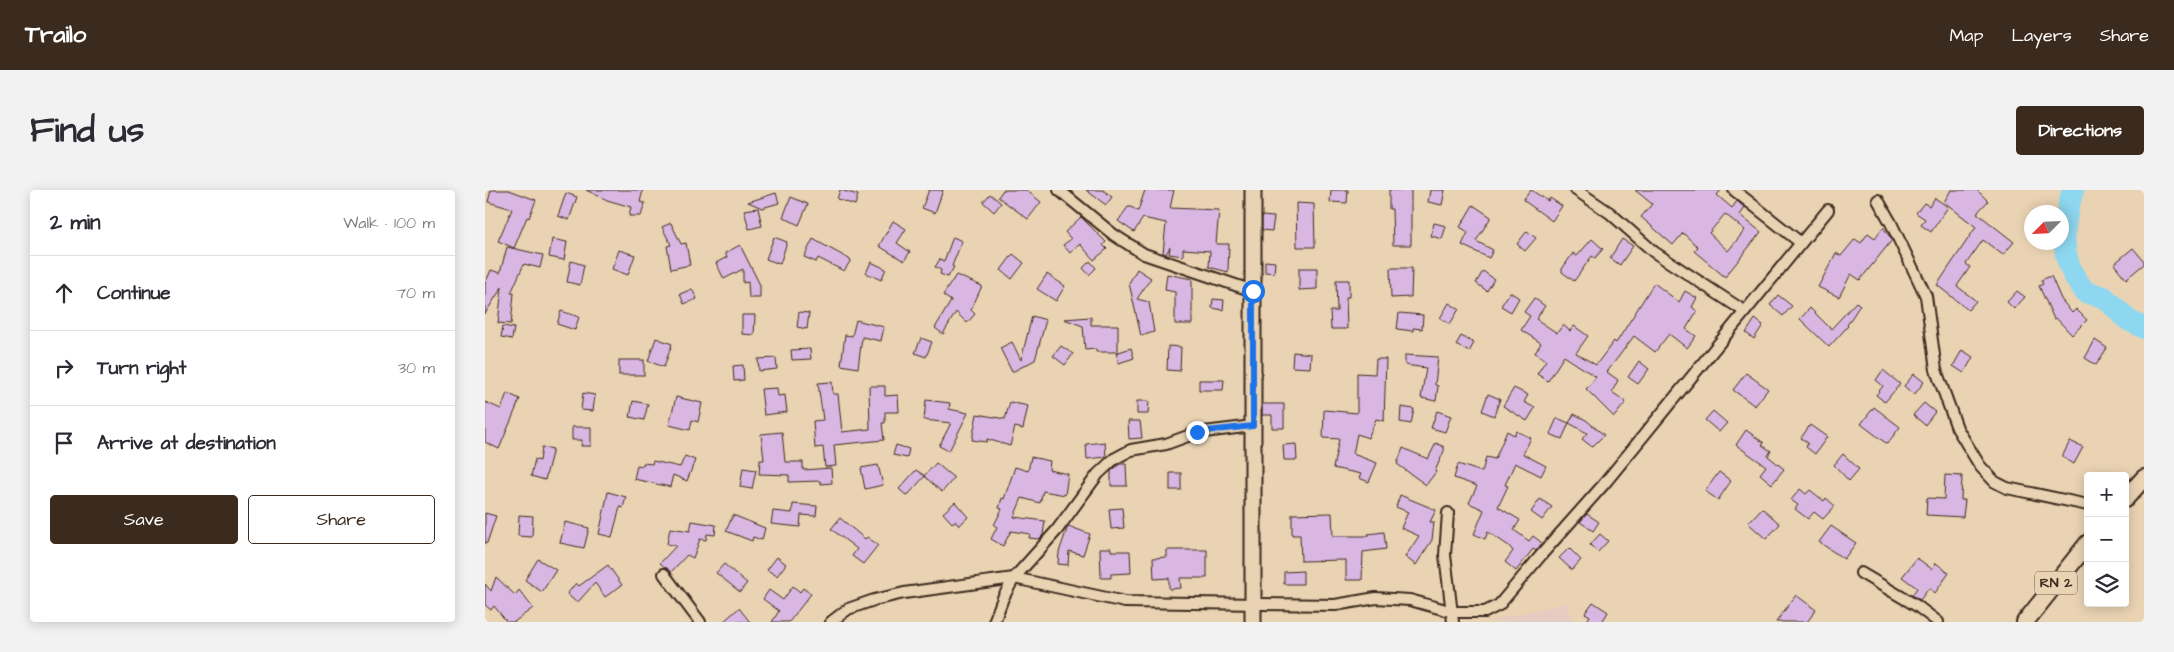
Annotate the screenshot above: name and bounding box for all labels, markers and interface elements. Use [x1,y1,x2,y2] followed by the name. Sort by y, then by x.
[25,18,86,52] text: Trailo
[1949,23,1983,48] text: Map
[2011,23,2072,48] text: Layers
[2100,23,2149,48] text: Share
[30,106,144,155] text: Find us
[2016,106,2144,155] button: Directions
[2024,205,2069,250] north arrow
[50,208,100,237] text: 2 min
[343,212,435,234] text: Walk · 100 m
[50,279,78,307] icon: ahead
[97,280,171,307] text: Continue
[1242,280,1265,303] route start
[396,282,435,304] text: 70 m
[50,354,78,382] icon: right
[97,355,186,382] text: Turn right
[398,357,435,379] text: 30 m
[1186,421,1209,444] route end
[50,429,78,457] icon: arrive
[97,430,276,457] text: Arrive at destination
[2084,472,2129,607] map controls
[2084,472,2129,517] button: +
[50,495,238,544] button: Save
[248,495,435,544] button: Share
[2084,517,2129,562] button: −
[2084,562,2129,607] button: layers
[2035,572,2077,594] road number: RN 2

